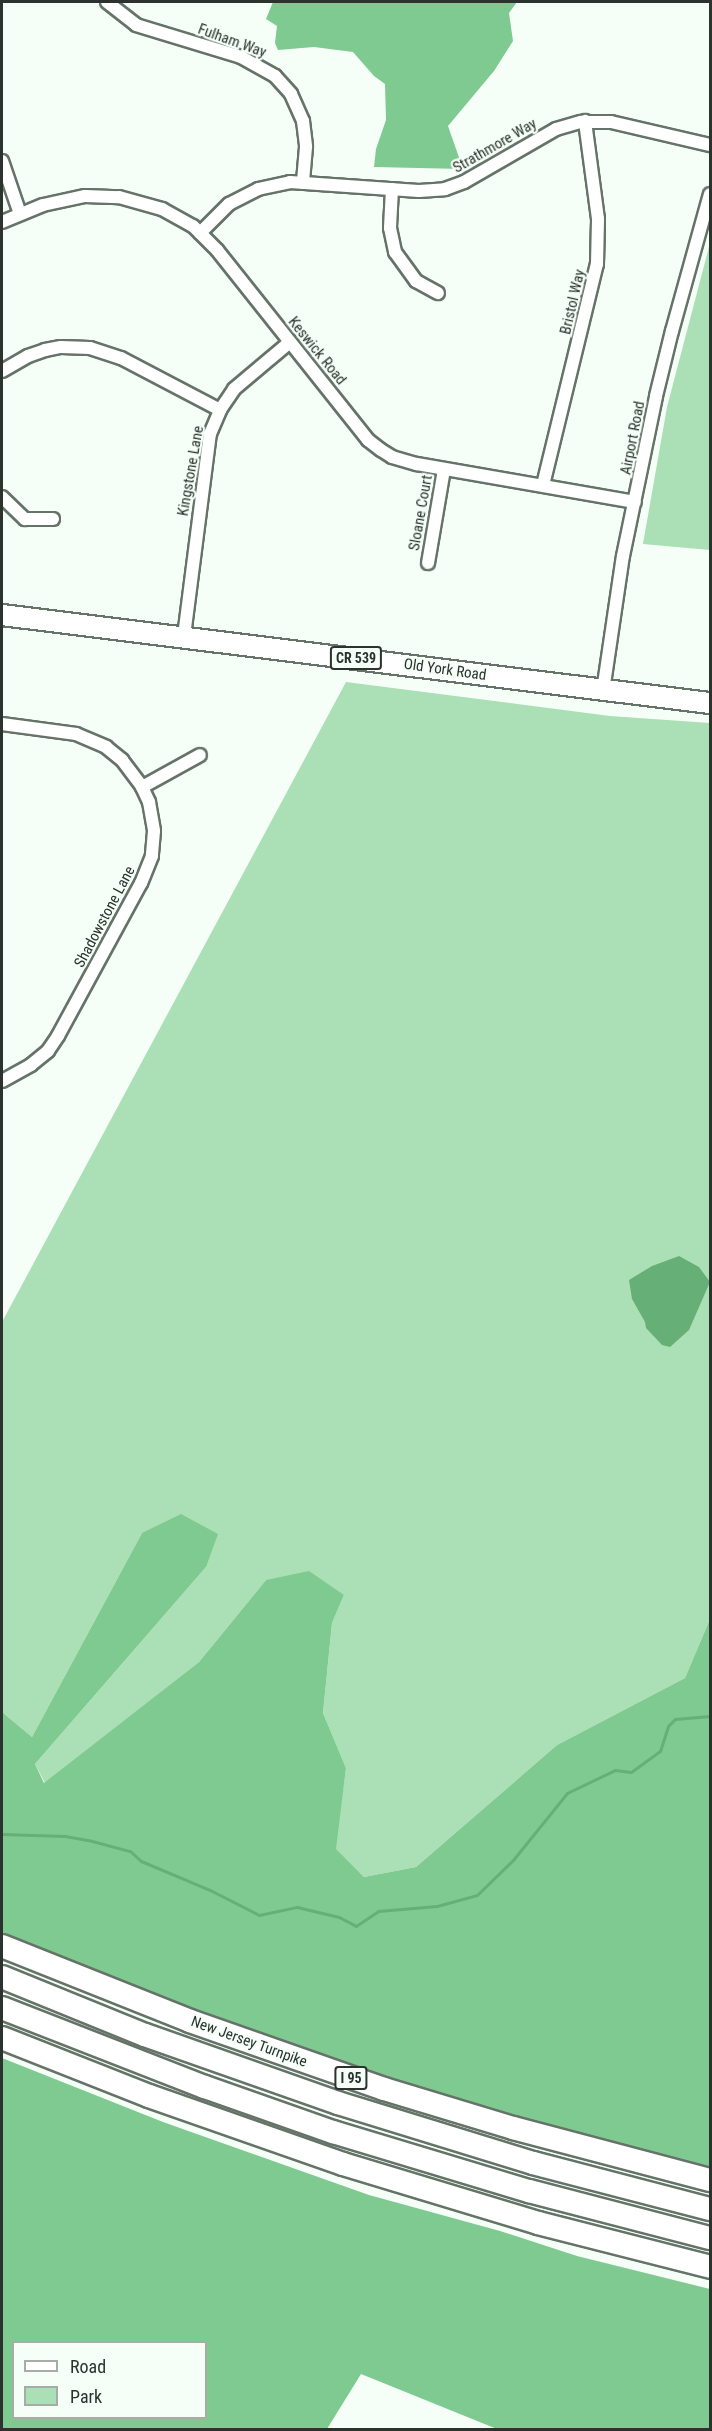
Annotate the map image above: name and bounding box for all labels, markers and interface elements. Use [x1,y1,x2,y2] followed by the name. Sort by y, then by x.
[195,20,269,62] street label: Fulham Way
[450,115,540,177] street label: Strathmore Way
[557,268,589,336] street label: Bristol Way
[284,313,350,389] street label: Keswick Road
[617,400,649,476] street label: Airport Road
[174,424,208,518] street label: Kingstone Lane
[406,474,436,552] street label: Sloane Court
[329,647,383,669] road number: CR 539
[403,655,487,685] street label: Old York Road
[71,863,139,971] street label: Shadowstone Lane
[188,2013,310,2071] street label: New Jersey Turnpike
[333,2067,369,2089] road number: I 95
[12,2341,207,2419] legend
[70,2356,106,2377] text: Road
[70,2386,102,2407] text: Park

